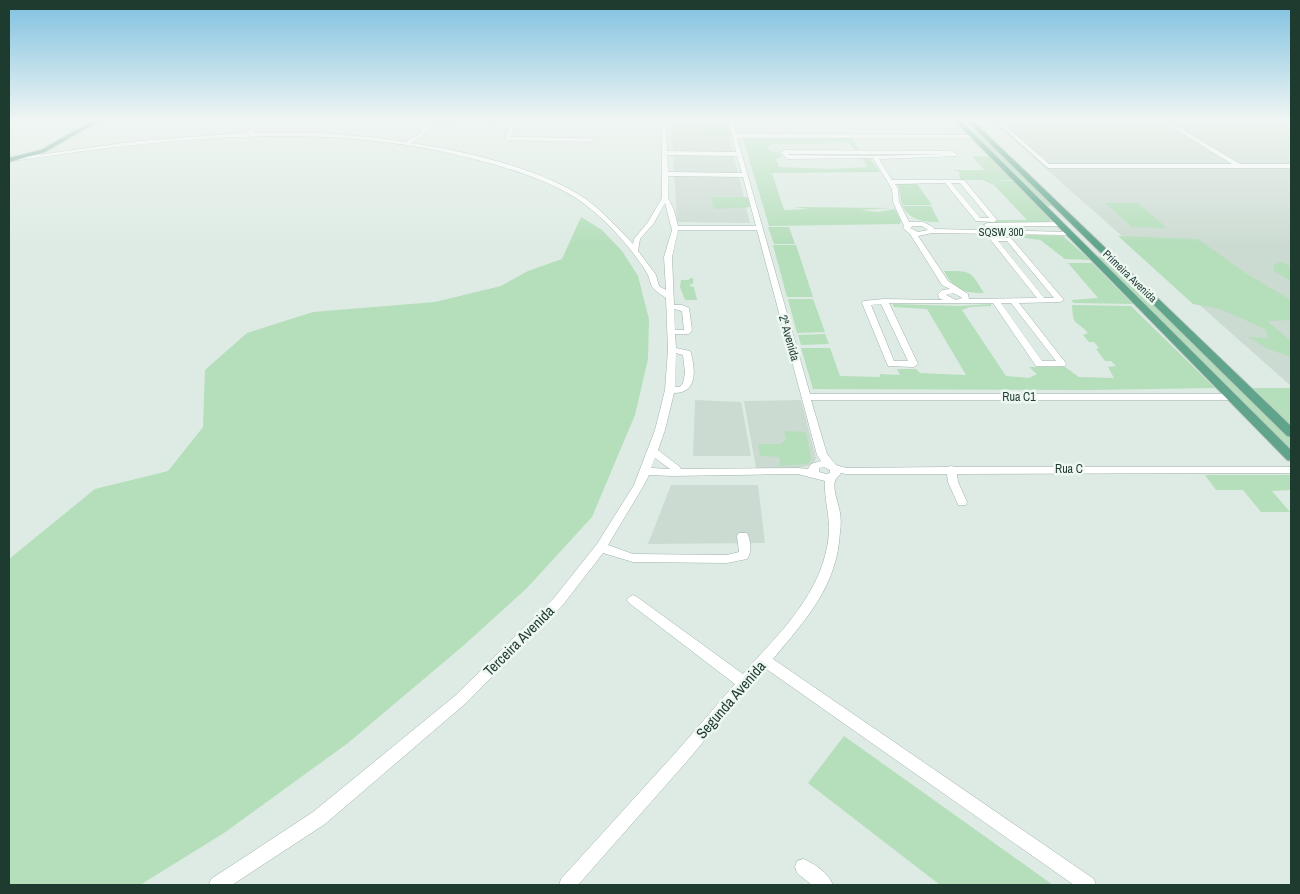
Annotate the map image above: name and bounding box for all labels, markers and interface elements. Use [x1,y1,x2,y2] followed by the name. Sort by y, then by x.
[978,225,1024,239] street label: SQSW 300
[1100,247,1160,305] street label: Primeira Avenida
[775,313,803,363] street label: 2ª Avenida
[1002,389,1036,405] street label: Rua C1
[1055,461,1083,477] street label: Rua C
[479,601,559,681] street label: Terceira Avenida
[691,656,770,743] street label: Segunda Avenida

